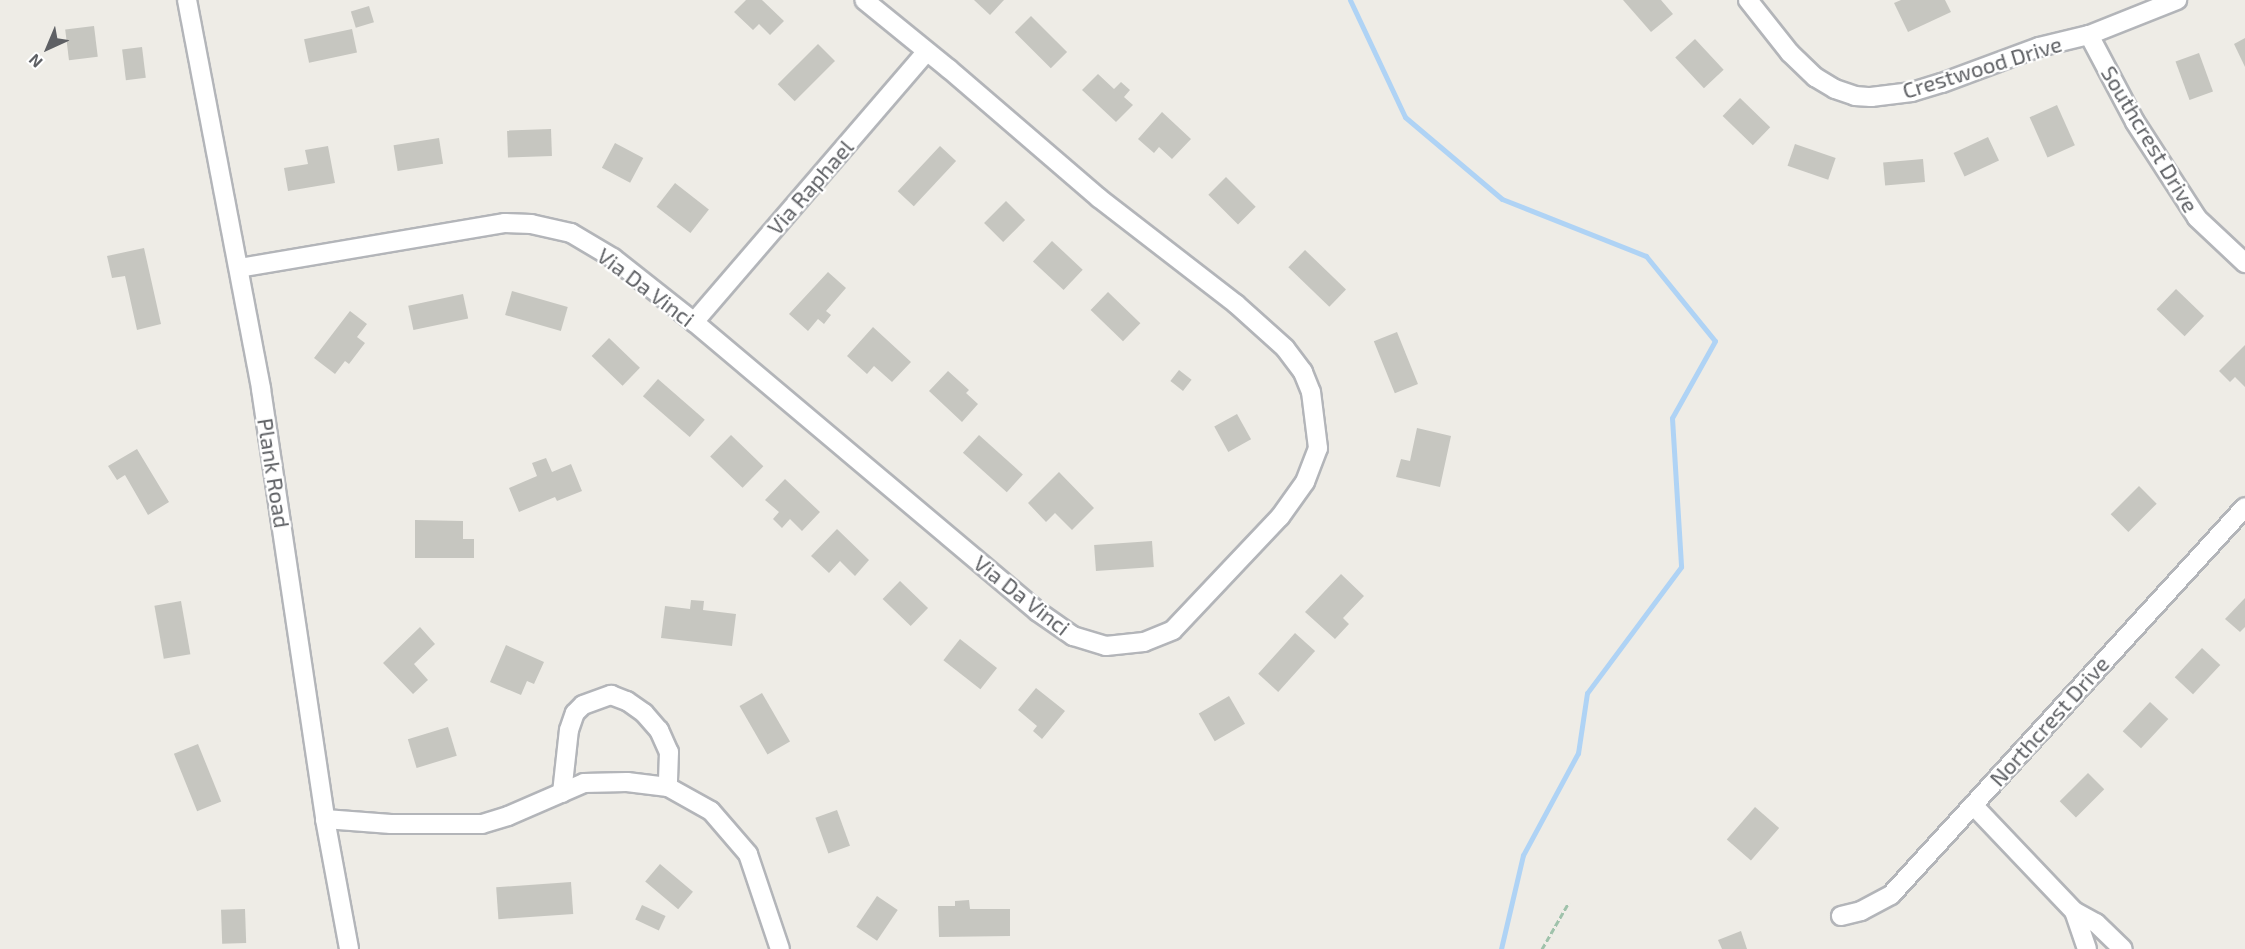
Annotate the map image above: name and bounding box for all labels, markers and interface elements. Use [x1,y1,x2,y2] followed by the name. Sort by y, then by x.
[18,18,78,78] north arrow
[1899,30,2065,104] street label: Crestwood Drive
[24,50,46,72] text: N
[2096,61,2204,217] street label: Southcrest Drive
[762,134,858,240] street label: Via Raphael
[592,242,700,332] street label: Via Da Vinci
[252,416,296,530] street label: Plank Road
[968,549,1076,641] street label: Via Da Vinci
[1984,651,2114,791] street label: Northcrest Drive

